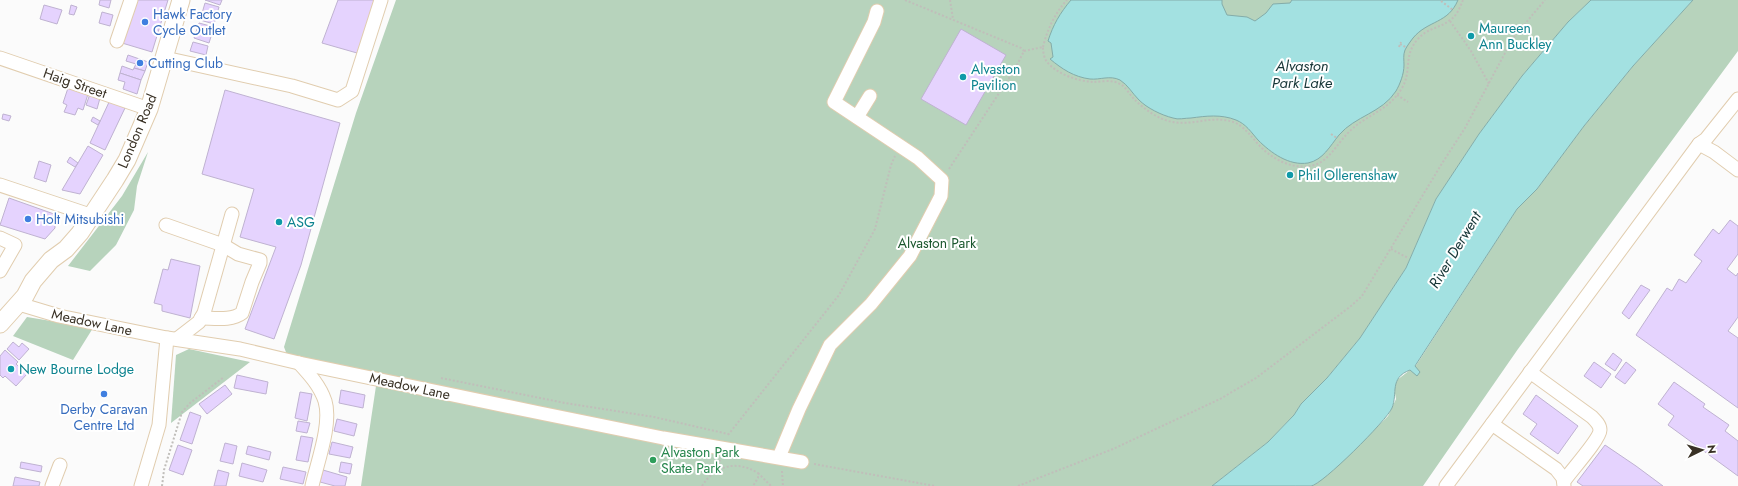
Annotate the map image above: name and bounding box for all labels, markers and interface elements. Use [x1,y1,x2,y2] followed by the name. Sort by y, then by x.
[153,4,233,40] place label: Hawk Factory Cycle Outlet
[140,17,150,27] marker: Hawk Factory Cycle Outlet
[1479,18,1552,54] place label: Maureen Ann Buckley
[1466,31,1476,41] marker: Maureen Ann Buckley
[148,53,223,73] place label: Cutting Club
[1272,55,1333,94] water label: Alvaston Park Lake
[135,58,145,68] marker: Cutting Club
[971,59,1020,95] place label: Alvaston Pavilion
[41,63,110,103] street label: Haig Street
[958,72,968,82] marker: Alvaston Pavilion
[112,91,162,171] street label: London Road
[1298,165,1398,185] place label: Phil Ollerenshaw
[1285,170,1295,180] marker: Phil Ollerenshaw
[1423,206,1487,293] water label: River Derwent
[36,209,124,229] place label: Holt Mitsubishi
[287,212,315,232] place label: ASG
[23,214,33,224] marker: Holt Mitsubishi
[274,217,284,227] marker: ASG
[898,233,977,253] park label: Alvaston Park
[50,304,134,340] street label: Meadow Lane
[19,359,134,379] place label: New Bourne Lodge
[6,364,16,374] marker: New Bourne Lodge
[368,368,452,404] street label: Meadow Lane
[99,389,109,399] marker: Derby Caravan Centre Ltd
[60,399,148,435] place label: Derby Caravan Centre Ltd
[1682,430,1722,470] north arrow
[661,442,740,478] place label: Alvaston Park Skate Park
[1704,444,1720,454] text: N
[648,455,658,465] marker: Alvaston Park Skate Park

